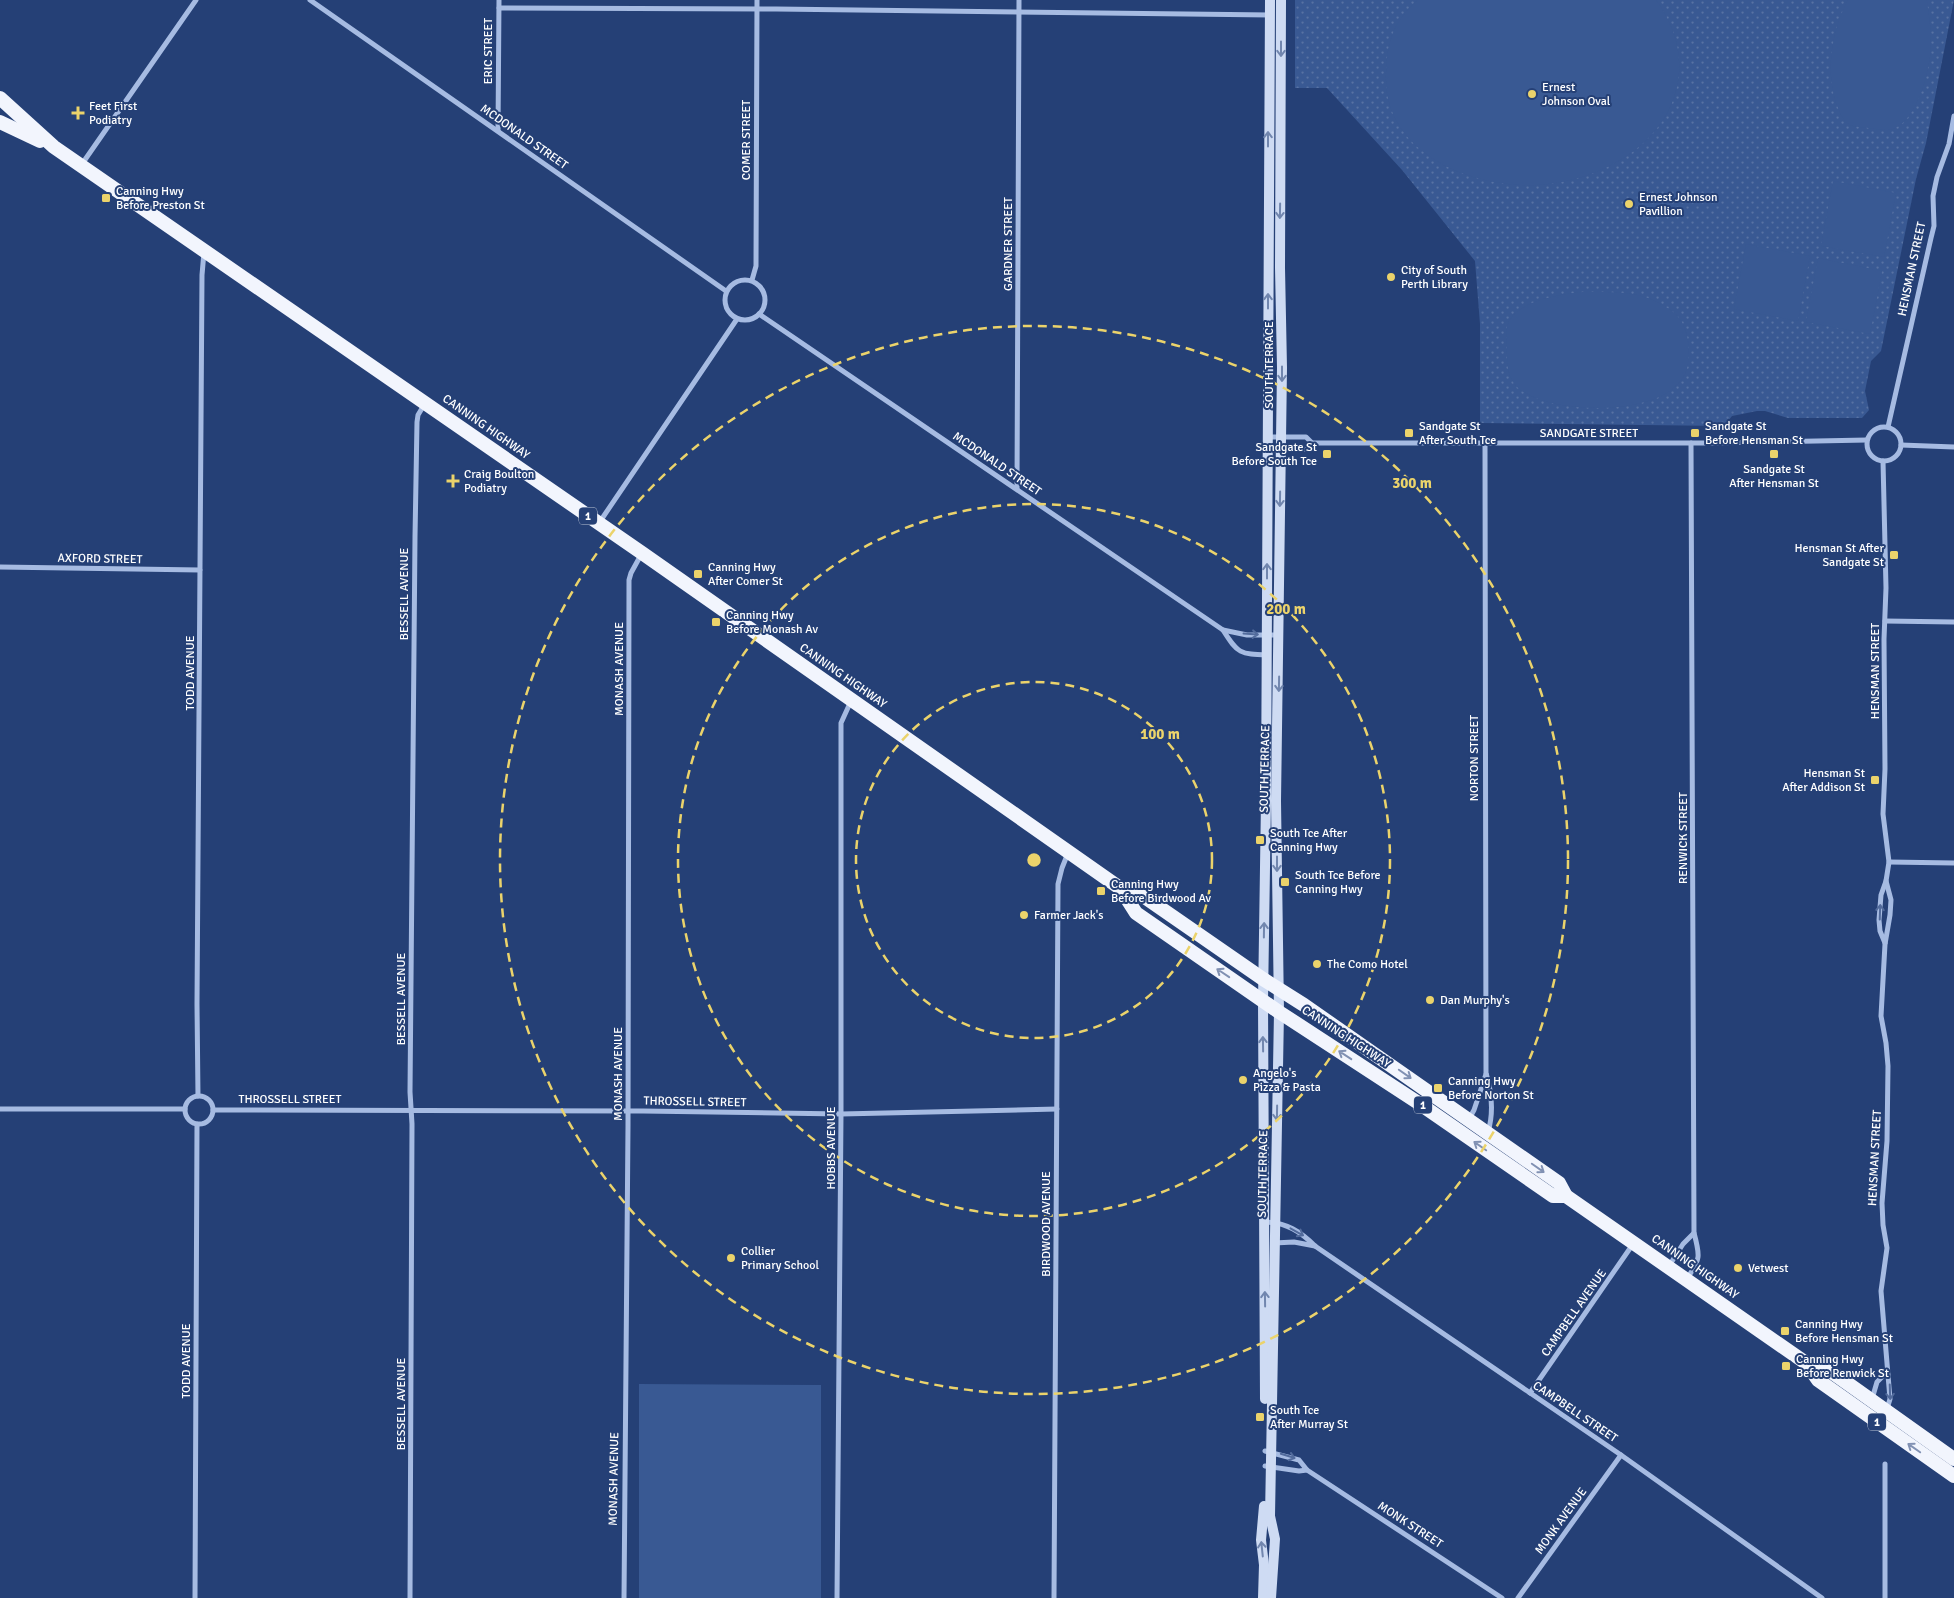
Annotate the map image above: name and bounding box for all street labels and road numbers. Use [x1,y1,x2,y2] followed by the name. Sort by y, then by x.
[481,18,496,84] street label: ERIC STREET
[739,100,754,180] street label: COMER STREET
[477,101,571,173] street label: MCDONALD STREET
[1001,197,1016,291] street label: GARDNER STREET
[1895,220,1929,318] street label: HENSMAN STREET
[1262,321,1277,409] street label: SOUTH TERRACE
[440,391,532,463] street label: CANNING HIGHWAY
[1540,426,1638,441] street label: SANDGATE STREET
[950,429,1044,499] street label: MCDONALD STREET
[579,508,597,524] road number: 1
[397,548,412,640] street label: BESSELL AVENUE
[57,551,143,567] street label: AXFORD STREET
[612,622,627,716] street label: MONASH AVENUE
[1868,623,1883,719] street label: HENSMAN STREET
[183,635,198,711] street label: TODD AVENUE
[797,640,889,712] street label: CANNING HIGHWAY
[1467,715,1482,801] street label: NORTON STREET
[1257,725,1273,813] street label: SOUTH TERRACE
[1676,792,1691,884] street label: RENWICK STREET
[394,953,409,1045] street label: BESSELL AVENUE
[1299,1003,1393,1071] street label: CANNING HIGHWAY
[611,1027,626,1121] street label: MONASH AVENUE
[239,1092,342,1107] street label: THROSSELL STREET
[643,1094,747,1110] street label: THROSSELL STREET
[1414,1096,1432,1114] road number: 1
[824,1106,839,1190] street label: HOBBS AVENUE
[1865,1109,1885,1206] street label: HENSMAN STREET
[1255,1130,1271,1218] street label: SOUTH TERRACE
[1039,1171,1054,1277] street label: BIRDWOOD AVENUE
[1649,1231,1741,1303] street label: CANNING HIGHWAY
[1538,1266,1610,1360] street label: CAMPBELL AVENUE
[179,1323,194,1399] street label: TODD AVENUE
[394,1358,409,1450] street label: BESSELL AVENUE
[1530,1378,1620,1446] street label: CAMPBELL STREET
[1868,1414,1886,1430] road number: 1
[606,1432,622,1526] street label: MONASH AVENUE
[1532,1485,1590,1557] street label: MONK AVENUE
[1375,1498,1445,1552] street label: MONK STREET

